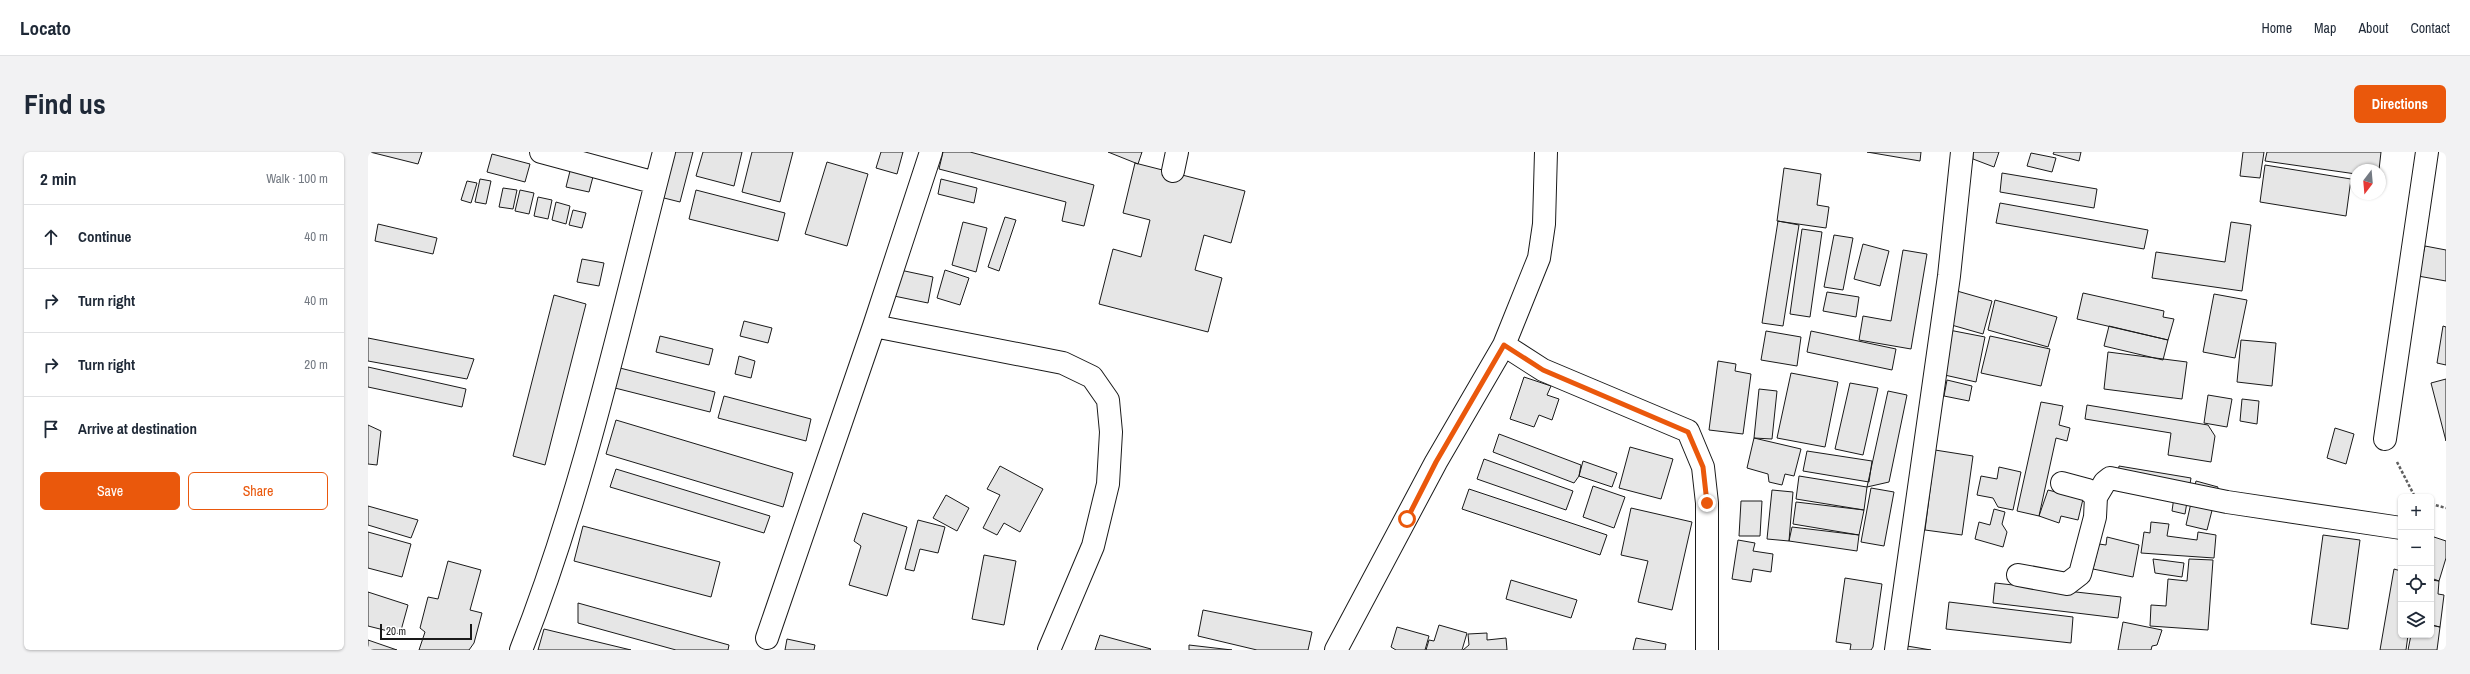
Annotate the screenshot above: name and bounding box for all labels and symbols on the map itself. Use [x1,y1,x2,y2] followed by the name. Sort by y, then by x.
[2350,164,2386,200] north arrow
[1698,494,1716,512] route end
[1398,510,1416,528] route start
[380,622,472,641] scale bar

